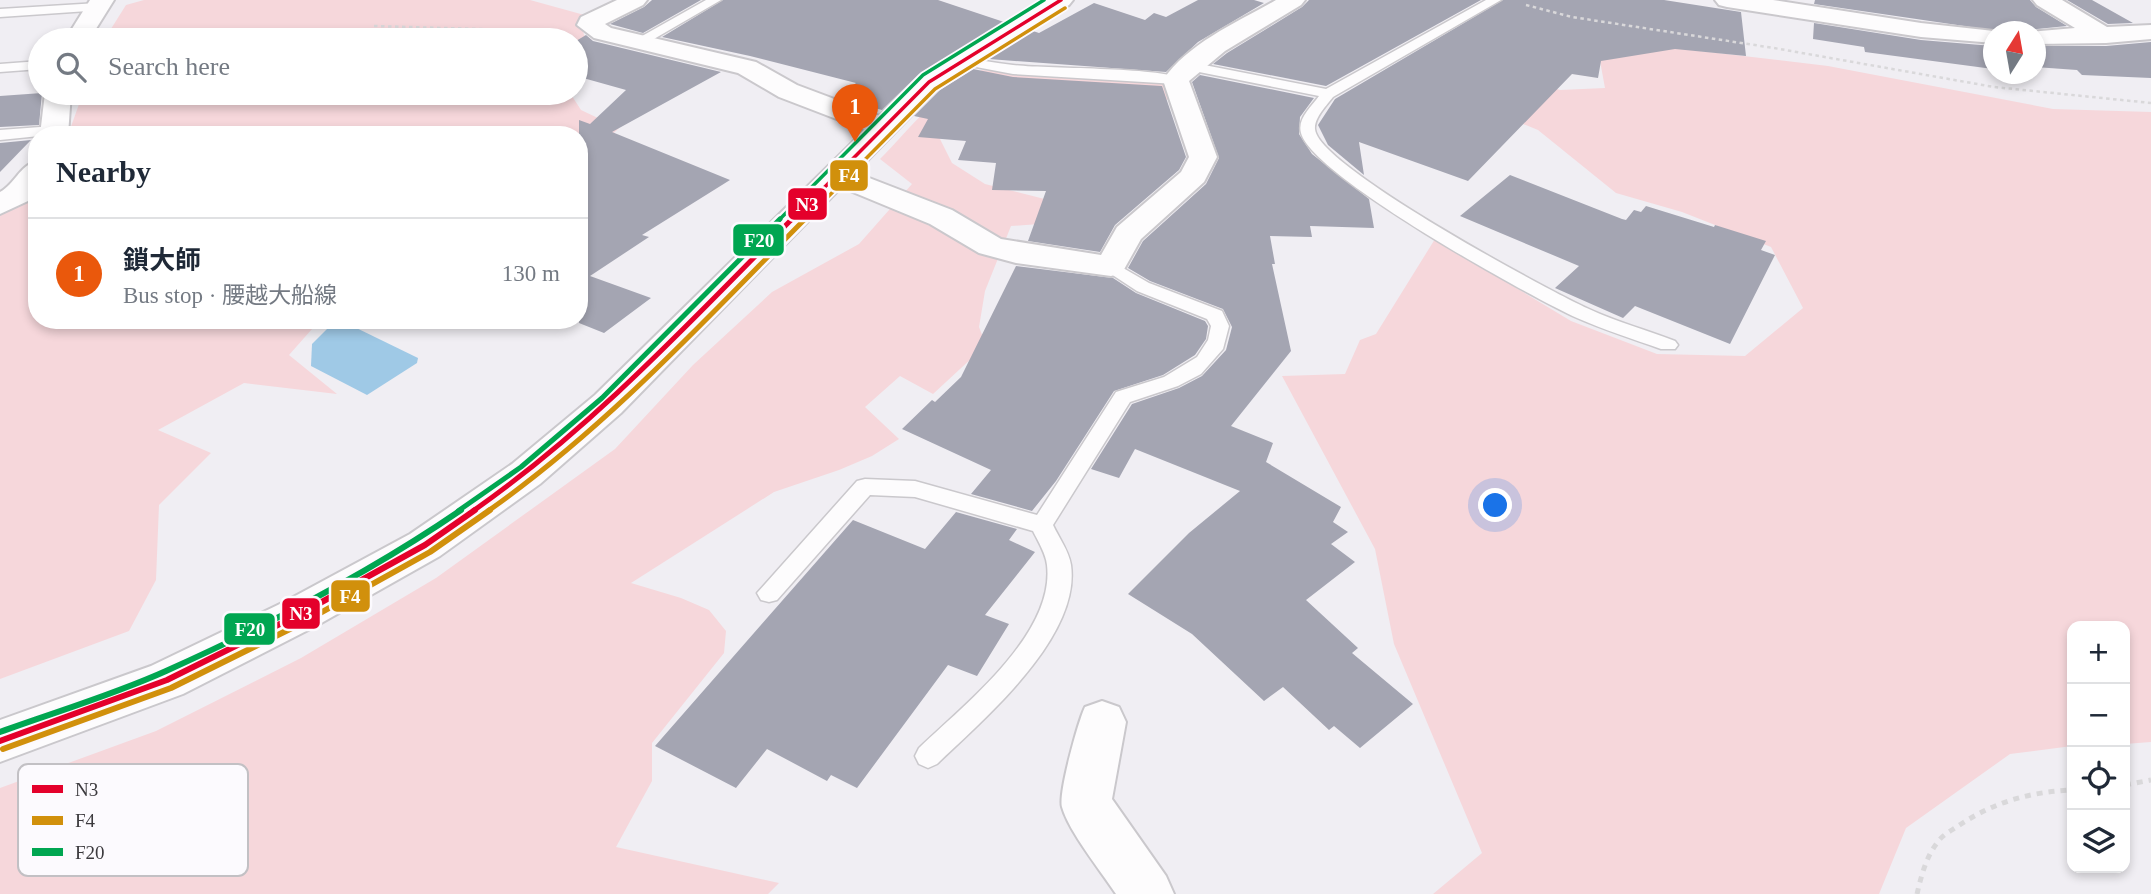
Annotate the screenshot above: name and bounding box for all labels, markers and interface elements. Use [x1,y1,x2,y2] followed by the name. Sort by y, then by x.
[1983,21,2046,84] north arrow
[28,28,588,105] search box
[52,48,90,86] icon: search
[108,52,230,81] text: Search here
[832,84,878,142] pin: 1
[56,155,151,188] text: Nearby
[829,159,869,192] line badge: F4
[838,165,860,186] text: F4
[787,187,828,221] line badge: N3
[795,194,819,215] text: N3
[732,223,785,257] line badge: F20
[744,230,774,251] text: F20
[123,246,201,275] text: 鎖大師
[73,261,85,286] text: 1
[502,261,560,286] text: 130 m
[123,283,337,308] text: Bus stop · 腰越大船線
[1478,488,1512,522] your location
[330,579,371,613] line badge: F4
[339,586,361,607] text: F4
[281,597,321,630] line badge: N3
[289,603,313,624] text: N3
[223,612,276,646] line badge: F20
[235,619,265,640] text: F20
[2067,621,2130,873] map controls
[2067,621,2130,684] button: +
[2067,684,2130,747] button: −
[2067,747,2130,810] button: locate
[18,764,248,876] legend
[75,779,98,800] text: N3
[75,810,96,831] text: F4
[2067,810,2130,873] button: layers
[75,842,105,863] text: F20

